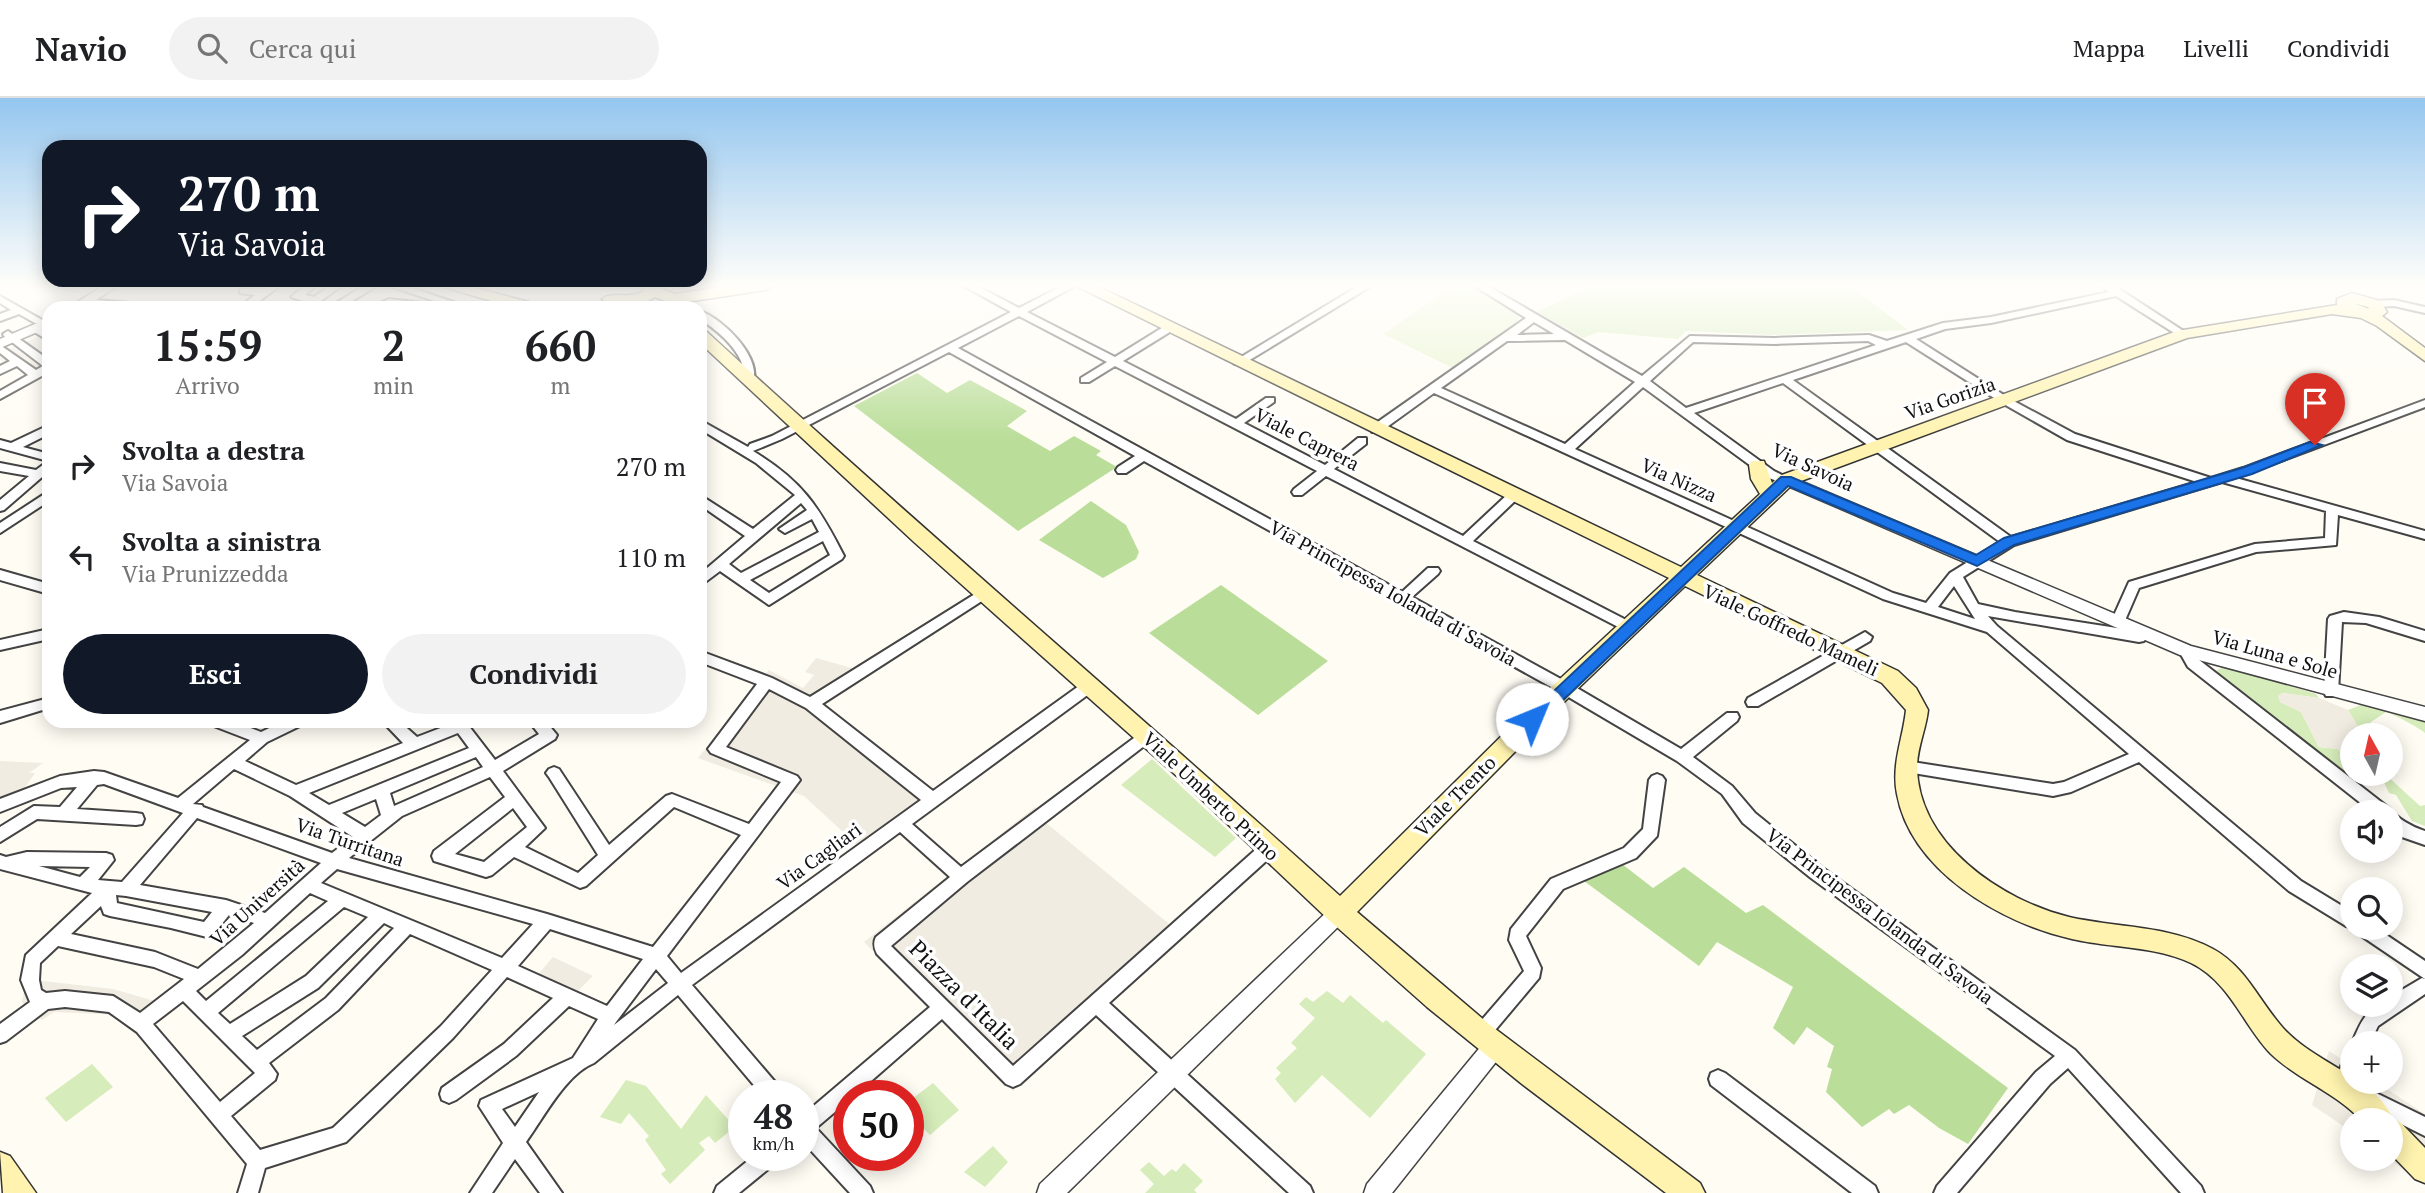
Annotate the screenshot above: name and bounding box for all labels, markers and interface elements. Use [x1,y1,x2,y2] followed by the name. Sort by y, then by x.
[169,17,659,80] search box
[35,27,127,70] text: Navio
[193,29,231,67] icon: search
[249,31,357,65] text: Cerca qui
[2073,32,2145,64] text: Mappa
[2183,32,2249,64] text: Livelli
[2287,32,2390,64] text: Condividi
[178,160,320,225] text: 270 m
[63,168,154,259] icon: right
[178,223,326,265] text: Via Savoia
[153,317,262,373] text: 15:59
[382,317,405,373] text: 2
[525,317,596,373] text: 660
[176,370,240,401] text: Arrivo
[373,370,414,401] text: min
[550,370,570,401] text: m
[1901,370,1999,425] street label: Via Gorizia
[2285,373,2345,445] pin
[2296,384,2334,422] icon: arrive
[1251,401,1364,476] street label: Viale Caprera
[122,433,305,467] text: Svolta a destra
[1768,437,1859,497] street label: Via Savoia
[63,447,101,485] icon: right
[616,449,686,483] text: 270 m
[1637,452,1721,507] street label: Via Nizza
[122,467,228,498] text: Via Savoia
[1265,514,1521,671] street label: Via Principessa Iolanda di Savoia
[122,524,321,558] text: Svolta a sinistra
[63,538,101,576] icon: left
[616,540,686,574] text: 110 m
[122,558,289,589] text: Via Prunizzedda
[1699,578,1883,681] street label: Viale Goffredo Mameli
[2209,624,2341,683] street label: Via Luna e Sole
[63,634,368,714] button: Esci
[382,634,686,714] button: Condividi
[1495,682,1569,756] position arrow
[2340,723,2403,786] north arrow
[2340,723,2403,1171] map controls
[1138,726,1285,865] street label: Viale Umberto Primo
[1409,750,1501,842] street label: Viale Trento
[2340,800,2403,863] button: sound
[293,811,408,872] street label: Via Turritana
[771,816,866,895] street label: Via Cagliari
[1762,822,1999,1010] street label: Via Principessa Iolanda di Savoia
[204,852,310,951] street label: Via Università
[2340,877,2403,940] button: search
[903,933,1026,1056] street label: Piazza d'Italia
[2340,954,2403,1017] button: layers
[2340,1031,2403,1094] button: +
[833,1080,924,1171] speed limit sign: 50
[754,1093,793,1139] text: 48
[2340,1108,2403,1171] button: −
[753,1131,794,1155] text: km/h

